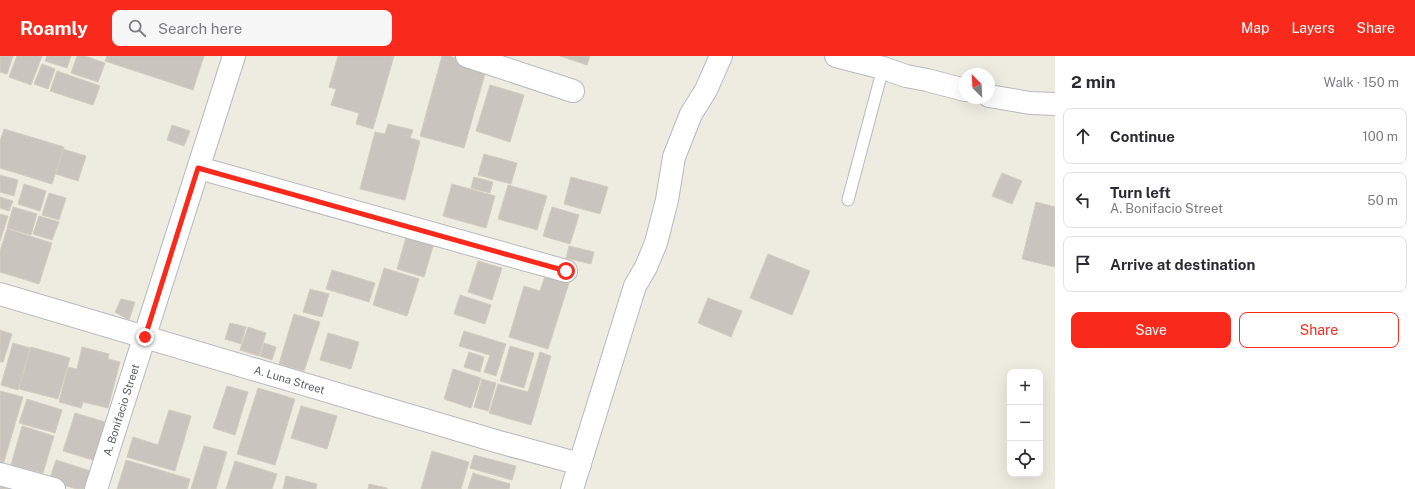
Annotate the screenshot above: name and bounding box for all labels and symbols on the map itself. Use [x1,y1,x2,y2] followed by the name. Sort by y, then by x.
[959,68,995,104] north arrow
[557,262,575,280] route start
[136,328,154,346] route end
[101,362,141,457] street label: A. Bonifacio Street
[253,364,326,396] street label: A. Luna Street

